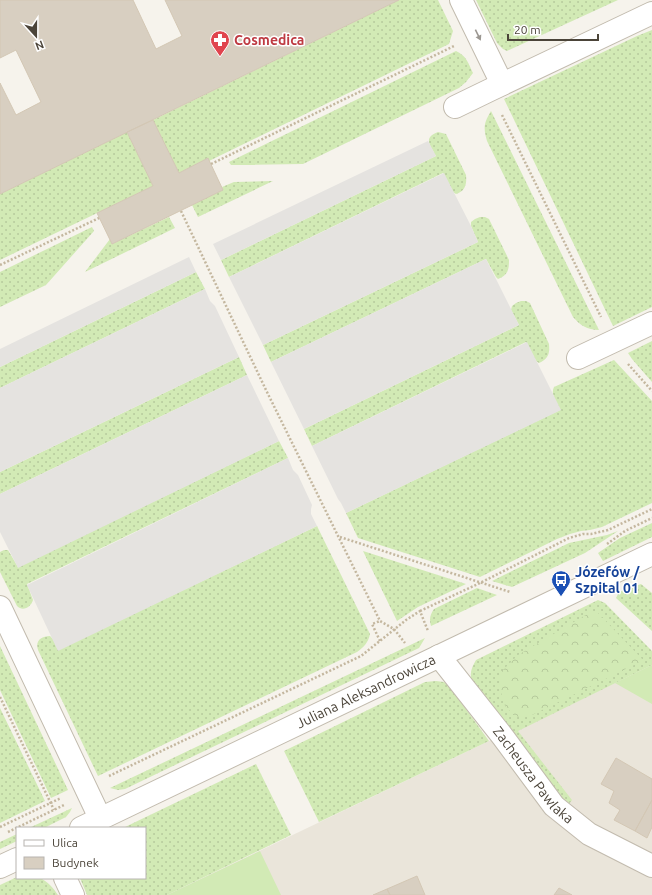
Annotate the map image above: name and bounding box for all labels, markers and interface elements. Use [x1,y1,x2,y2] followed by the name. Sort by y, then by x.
[16,16,56,56] north arrow
[508,16,598,42] scale bar
[514,23,541,36] text: 20 m
[209,29,231,57] pharmacy icon: Cosmedica
[475,29,481,41] one-way arrow
[234,32,304,48] place label: Cosmedica
[34,38,46,52] text: N
[575,564,641,596] place label: Józefów / Szpital 01
[550,569,572,597] bus stop icon: Józefów / Szpital 01
[294,651,438,732] street label: Juliana Aleksandrowicza
[490,723,577,827] street label: Zacheusza Pawlaka
[16,827,146,879] legend
[52,836,78,849] text: Ulica
[52,856,99,869] text: Budynek

